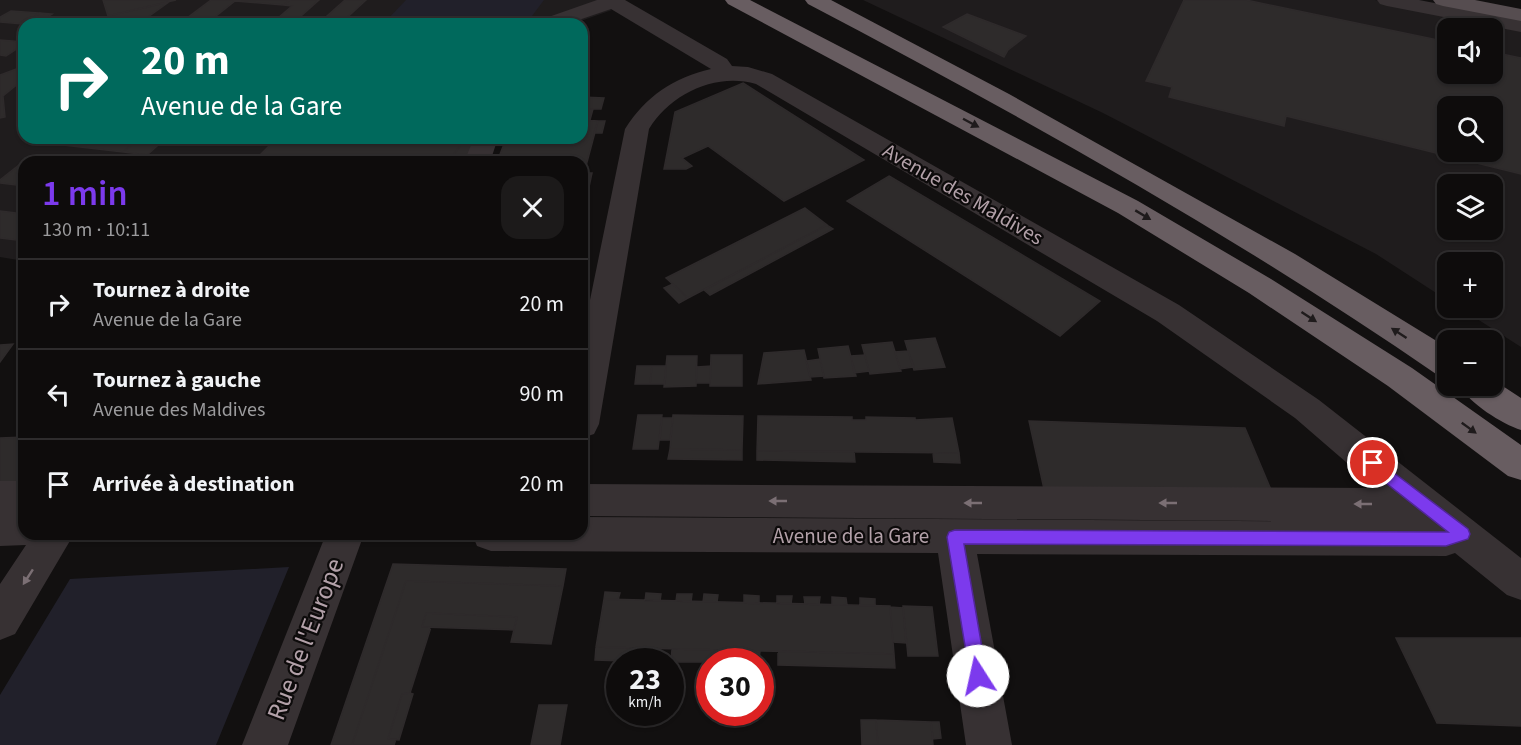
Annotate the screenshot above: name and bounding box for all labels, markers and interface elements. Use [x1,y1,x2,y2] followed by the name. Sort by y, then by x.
[1437,18,1503,396] map controls
[1437,18,1503,84] button: sound
[141,31,230,91] text: 20 m
[42,42,120,120] icon: right
[141,87,342,126] text: Avenue de la Gare
[1437,96,1503,162] button: search
[962,119,979,128] one-way arrow
[877,136,1049,252] street label: Avenue des Maldives
[42,168,128,219] text: 1 min
[1437,174,1503,240] button: layers
[501,176,564,239] button: close
[1135,210,1151,221] one-way arrow
[42,216,150,244] text: 130 m · 10:11
[1437,252,1503,318] button: +
[93,274,250,306] text: Tournez à droite
[42,288,75,321] icon: right
[519,288,564,320] text: 20 m
[93,306,242,334] text: Avenue de la Gare
[1300,312,1317,323] one-way arrow
[1391,327,1407,339] one-way arrow
[1437,330,1503,396] button: −
[93,364,261,396] text: Tournez à gauche
[42,378,75,411] icon: left
[519,378,564,410] text: 90 m
[93,396,265,424] text: Avenue des Maldives
[1461,422,1477,434] one-way arrow
[1347,437,1398,488] pin
[1356,446,1389,479] icon: arrive
[42,468,75,501] icon: arrive
[93,468,295,500] text: Arrivée à destination
[519,468,564,500] text: 20 m
[769,496,788,506] one-way arrow
[964,498,983,508] one-way arrow
[1159,498,1178,508] one-way arrow
[1354,499,1373,509] one-way arrow
[773,521,929,551] street label: Avenue de la Gare
[258,553,353,725] street label: Rue de l'Europe
[23,569,34,585] one-way arrow
[946,644,1010,708] position arrow
[696,648,774,726] speed limit sign: 30
[629,658,661,701] text: 23
[628,692,662,713] text: km/h

